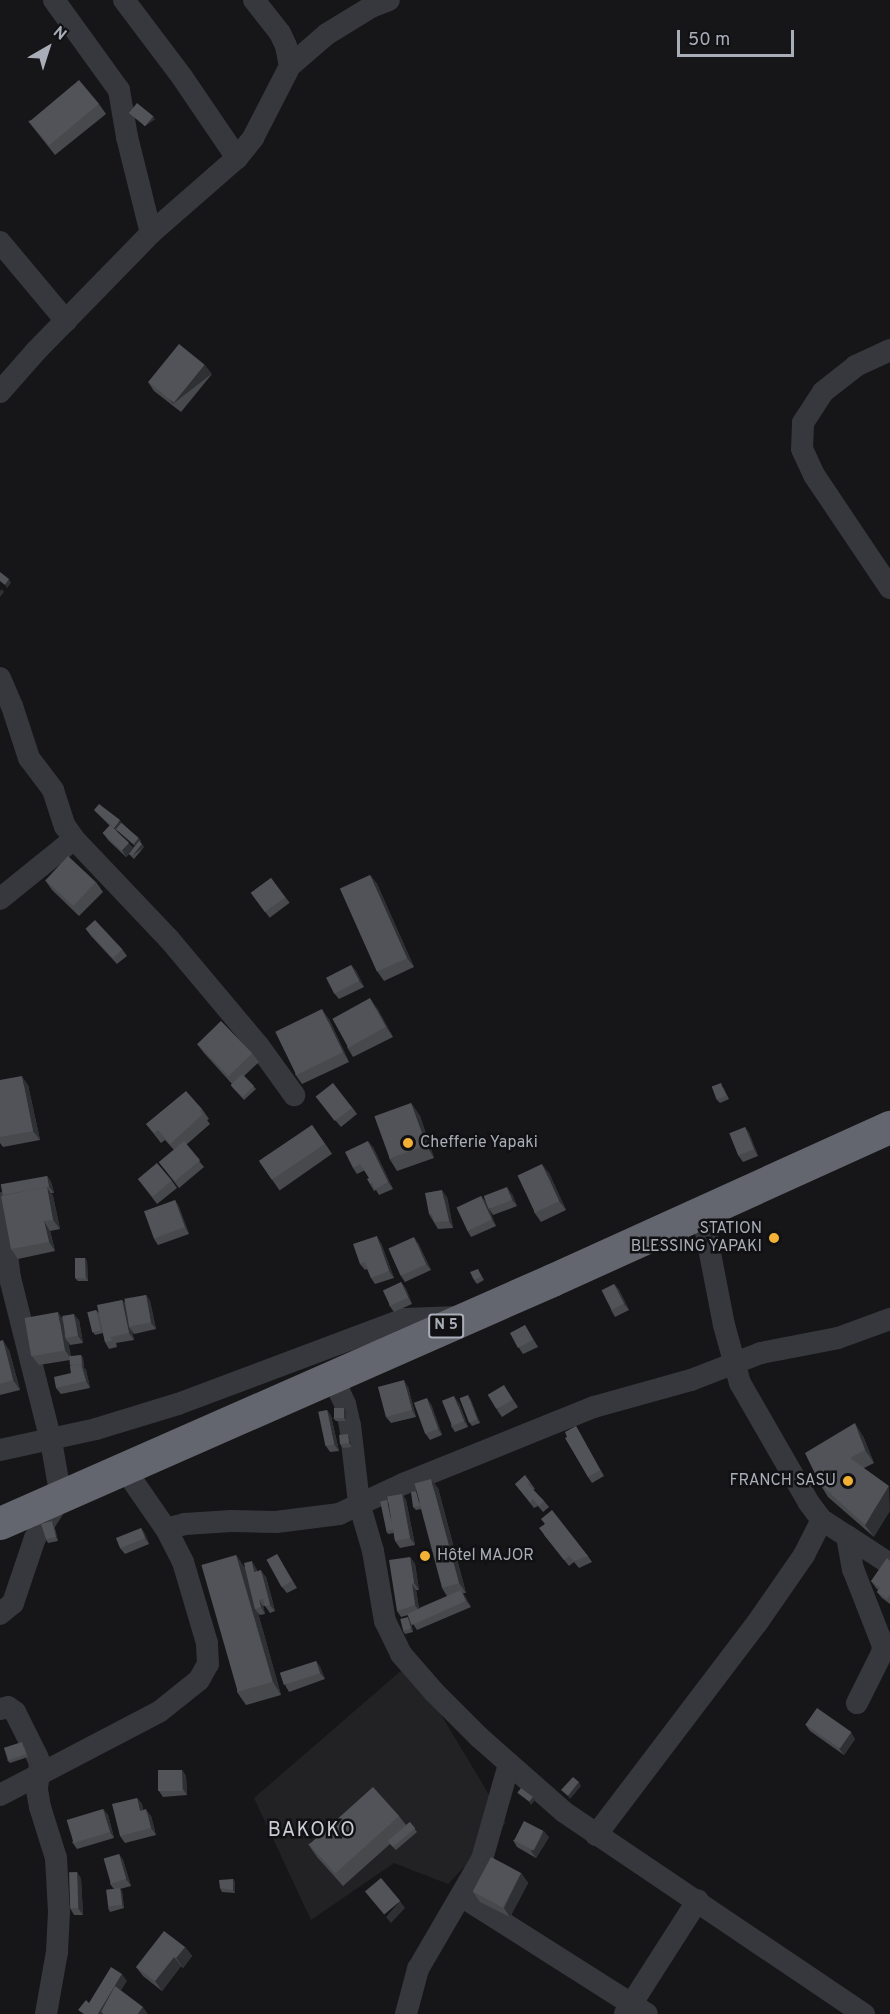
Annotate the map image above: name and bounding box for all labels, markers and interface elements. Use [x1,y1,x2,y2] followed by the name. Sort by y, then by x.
[18,18,78,78] north arrow
[680,18,797,56] scale bar
[49,23,70,45] text: N
[688,29,730,52] text: 50 m
[420,1133,538,1153] place label: Chefferie Yapaki
[401,1136,415,1150] marker: Chefferie Yapaki
[630,1219,762,1257] place label: STATION BLESSING YAPAKI
[767,1231,781,1245] marker: STATION BLESSING YAPAKI
[428,1314,464,1338] road number: N 5
[729,1471,836,1491] place label: FRANCH SASU
[841,1474,855,1488] marker: FRANCH SASU
[437,1546,534,1566] place label: Hôtel MAJOR
[418,1549,432,1563] marker: Hôtel MAJOR
[268,1819,356,1843] district label: BAKOKO

